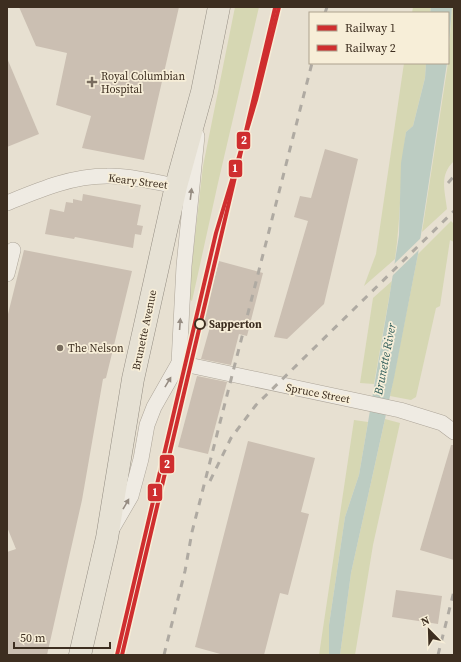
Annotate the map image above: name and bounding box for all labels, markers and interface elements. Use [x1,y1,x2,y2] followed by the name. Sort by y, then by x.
[309,12,449,64] legend
[345,20,396,36] text: Railway 1
[345,40,396,56] text: Railway 2
[101,69,185,97] place label: Royal Columbian Hospital
[86,76,98,88] marker: Royal Columbian Hospital
[236,131,251,150] line badge: 2
[241,133,247,148] text: 2
[228,159,243,178] line badge: 1
[232,161,238,176] text: 1
[107,170,169,193] street label: Keary Street
[187,188,194,201] one-way arrow
[129,288,160,372] street label: Brunette Avenue
[177,317,183,330] one-way arrow
[209,317,262,332] place label: Sapperton
[194,318,206,330] marker: Sapperton
[370,321,400,397] water label: Brunette River
[68,341,124,356] place label: The Nelson
[55,343,65,353] marker: The Nelson
[164,377,172,387] one-way arrow
[285,380,352,407] street label: Spruce Street
[159,454,175,474] line badge: 2
[164,457,170,472] text: 2
[147,483,163,502] line badge: 1
[152,485,158,500] text: 1
[123,498,130,510] one-way arrow
[409,610,449,650] north arrow
[419,613,432,630] text: N
[14,624,110,650] scale bar
[20,630,46,646] text: 50 m

